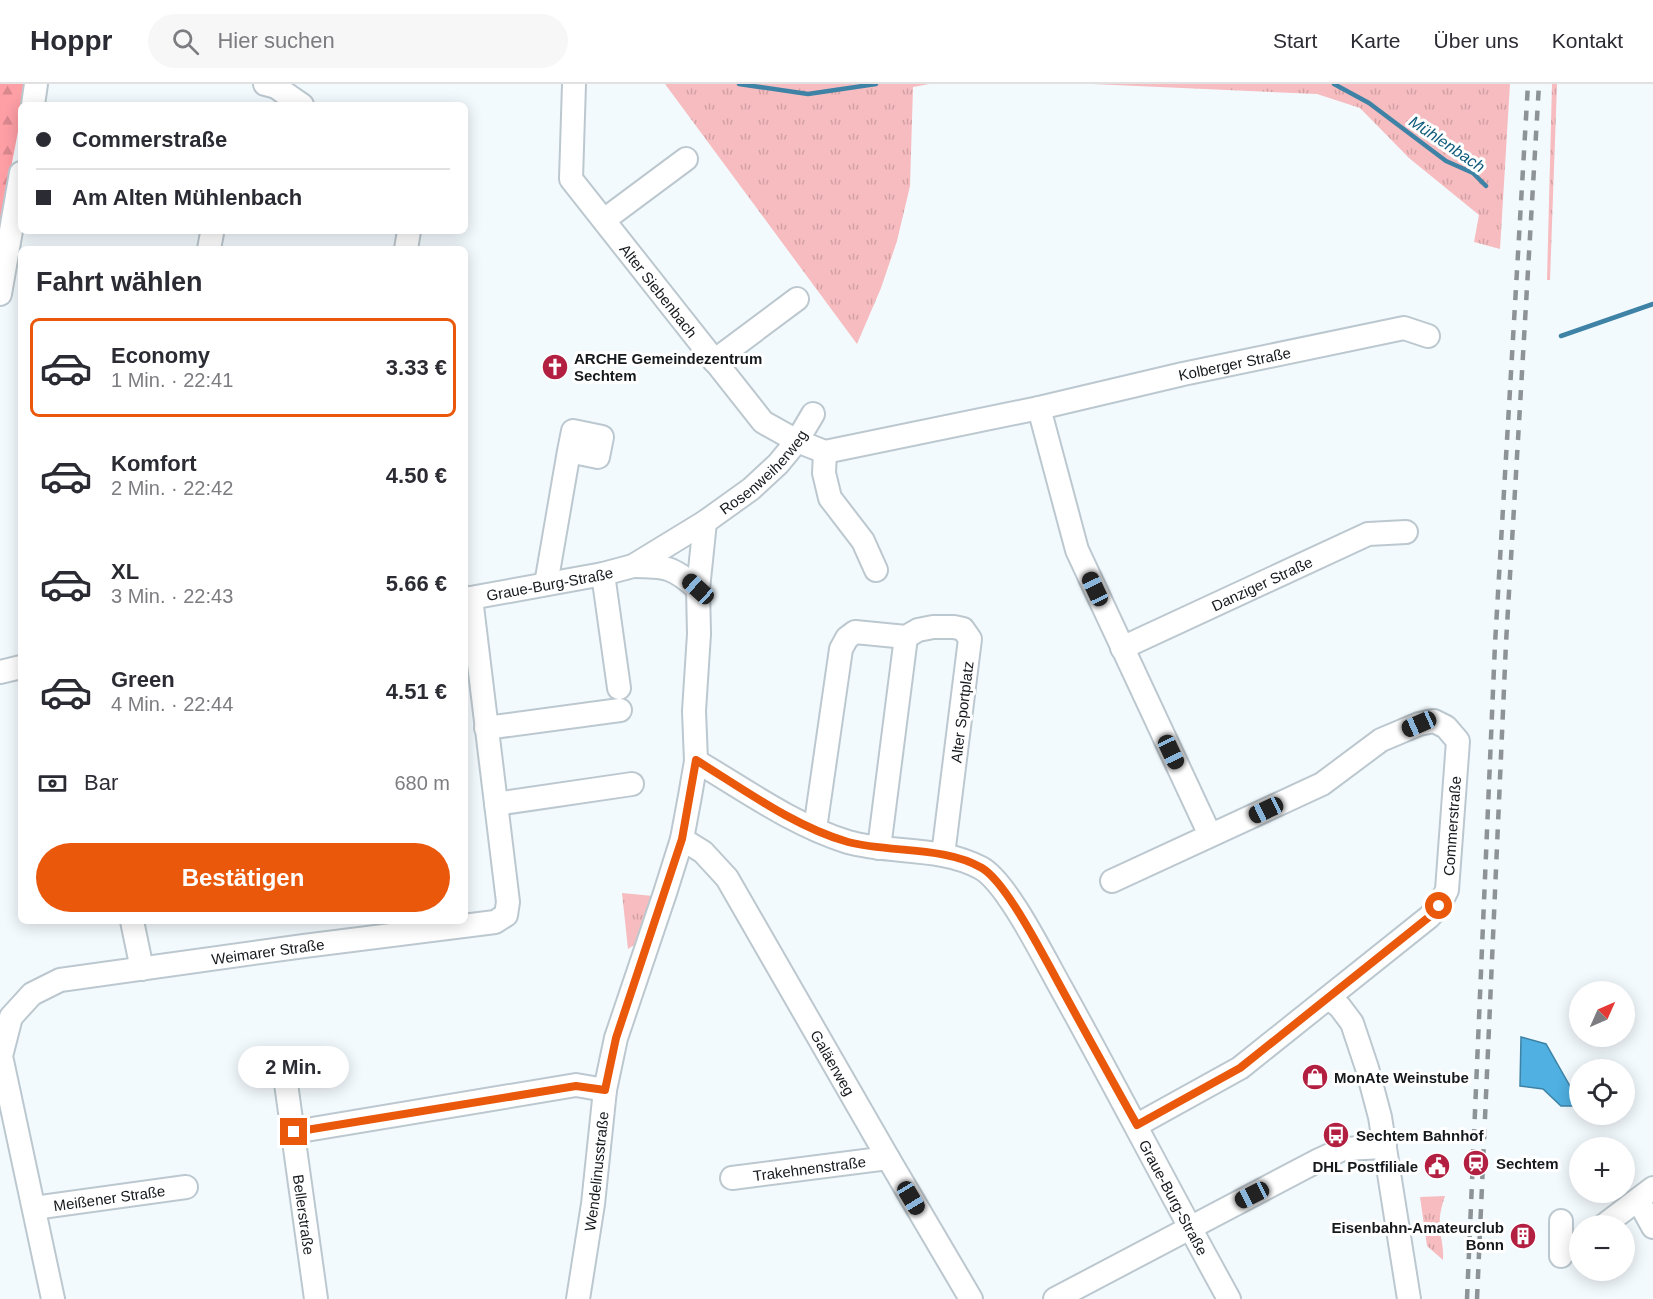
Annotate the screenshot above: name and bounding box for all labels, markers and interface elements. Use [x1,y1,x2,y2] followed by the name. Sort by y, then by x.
[148,14,568,68] search box
[30,25,112,56] text: Hoppr
[169,25,202,58] icon: search
[217,28,335,53] text: Hier suchen
[1273,29,1317,52] text: Start
[1350,29,1401,52] text: Karte
[1434,29,1519,52] text: Über uns
[1552,29,1623,52] text: Kontakt
[1406,113,1488,175] water label: Mühlenbach
[72,127,227,152] text: Commerstraße
[72,185,302,210] text: Am Alten Mühlenbach
[617,240,701,340] street label: Alter Siebenbach
[36,267,203,297] text: Fahrt wählen
[39,341,93,395] icon: car
[111,343,210,368] text: Economy
[1177,343,1292,383] street label: Kolberger Straße
[574,350,762,384] place label: ARCHE Gemeindezentrum Sechtem
[540,352,570,382] church icon: ARCHE Gemeindezentrum Sechtem
[386,355,447,380] text: 3.33 €
[111,369,233,391] text: 1 Min. · 22:41
[716,427,810,517] street label: Rosenweiherweg
[39,449,93,503] icon: car
[111,451,197,476] text: Komfort
[386,463,447,488] text: 4.50 €
[111,477,233,499] text: 2 Min. · 22:42
[1209,553,1315,614] street label: Danziger Straße
[39,557,93,611] icon: car
[111,559,139,584] text: XL
[485,563,615,603] street label: Graue-Burg-Straße
[1079,569,1111,609] car
[679,570,717,608] car
[386,571,447,596] text: 5.66 €
[111,585,233,607] text: 3 Min. · 22:43
[947,660,977,764] street label: Alter Sportplatz
[39,665,93,719] icon: car
[111,667,175,692] text: Green
[386,679,447,704] text: 4.51 €
[111,693,233,715] text: 4 Min. · 22:44
[1399,708,1439,740] car
[1155,732,1187,772] car
[36,767,69,800] icon: cash
[84,770,118,795] text: Bar
[394,772,450,794] text: 680 m
[1440,776,1464,876] street label: Commerstraße
[1246,794,1286,826] car
[36,843,450,912] button: Bestätigen
[1425,892,1452,919] route start
[210,935,325,967] street label: Weimarer Straße
[1569,981,1635,1047] north arrow
[1569,981,1635,1281] map controls
[808,1027,859,1098] street label: Galäerweg
[238,1045,350,1087] callout: 2 Min.
[265,1056,322,1078] text: 2 Min.
[1569,1059,1635,1125] button: locate
[1300,1062,1330,1092] shop icon: MonAte Weinstube
[1334,1069,1469,1086] place label: MonAte Weinstube
[580,1110,611,1233] street label: Wendelinusstraße
[280,1118,307,1145] route end
[1321,1120,1351,1150] bus stop icon: Sechtem Bahnhof
[1356,1127,1485,1144] place label: Sechtem Bahnhof
[1136,1137,1212,1258] street label: Graue-Burg-Straße
[1569,1137,1635,1203] button: +
[1461,1148,1491,1178] station icon: Sechtem
[1422,1151,1452,1181] public building icon: DHL Postfiliale
[752,1152,867,1184] street label: Trakehnenstraße
[1496,1155,1559,1172] place label: Sechtem
[1312,1158,1418,1175] place label: DHL Postfiliale
[290,1173,318,1256] street label: Bellerstraße
[894,1178,928,1218] car
[1232,1179,1272,1211] car
[52,1181,166,1214] street label: Meißener Straße
[1569,1215,1635,1281] button: −
[1331,1219,1504,1253] place label: Eisenbahn-Amateurclub Bonn
[1508,1221,1538,1251] building icon: Eisenbahn-Amateurclub Bonn

